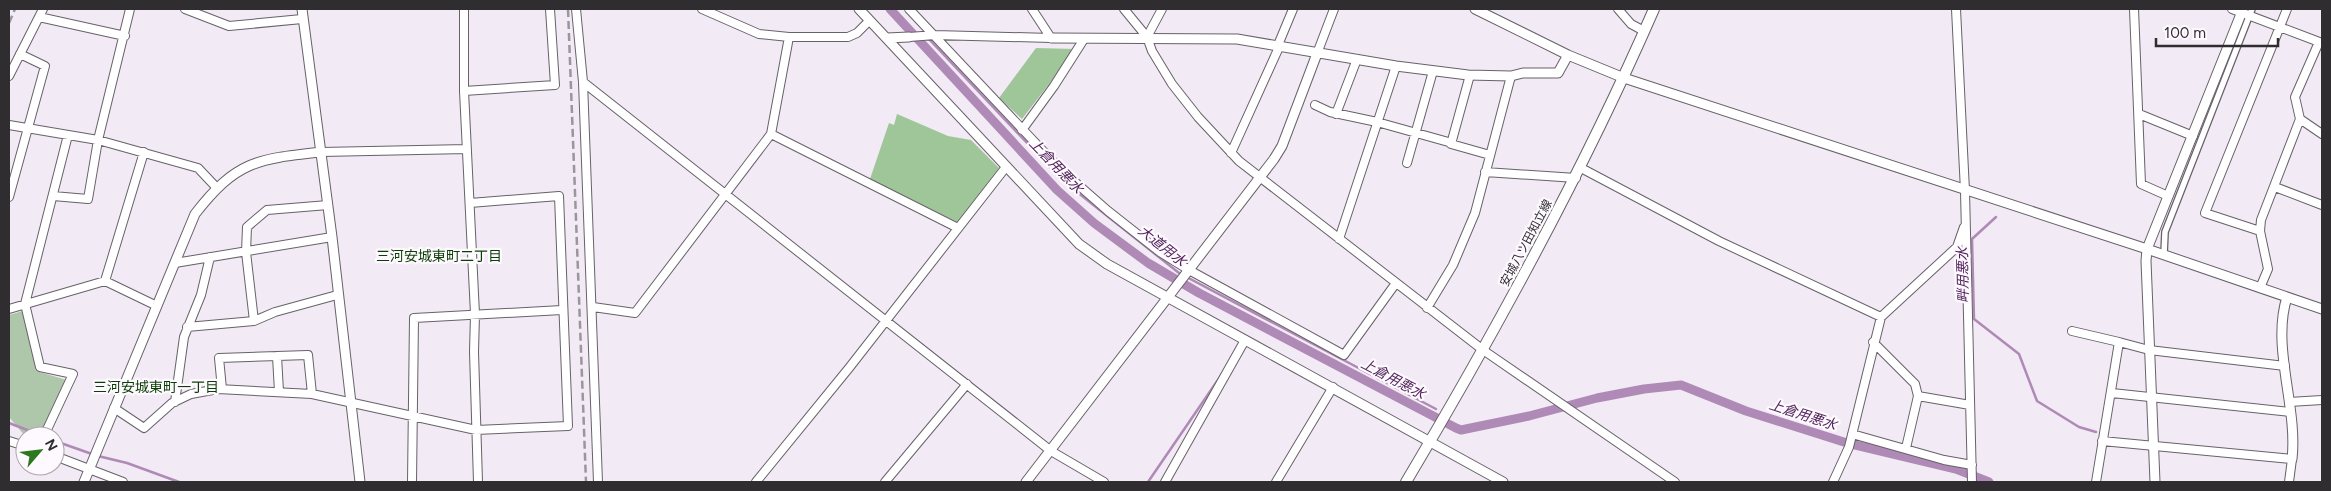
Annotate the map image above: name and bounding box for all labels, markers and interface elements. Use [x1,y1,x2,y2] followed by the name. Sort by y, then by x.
[2156,15,2278,47] scale bar
[2164,24,2206,42] text: 100 m
[1026,135,1088,199] water label: 上倉用悪水
[1497,197,1555,289] street label: 安城八ツ田知立線
[1135,222,1191,271] water label: 大道用水
[1954,245,1972,303] water label: 畔用悪水
[376,248,502,265] district label: 三河安城東町二丁目
[1358,355,1430,404] water label: 上倉用悪水
[93,379,219,396] district label: 三河安城東町一丁目
[1767,396,1841,435] water label: 上倉用悪水
[15,426,65,476] north arrow
[41,436,61,454] text: N

